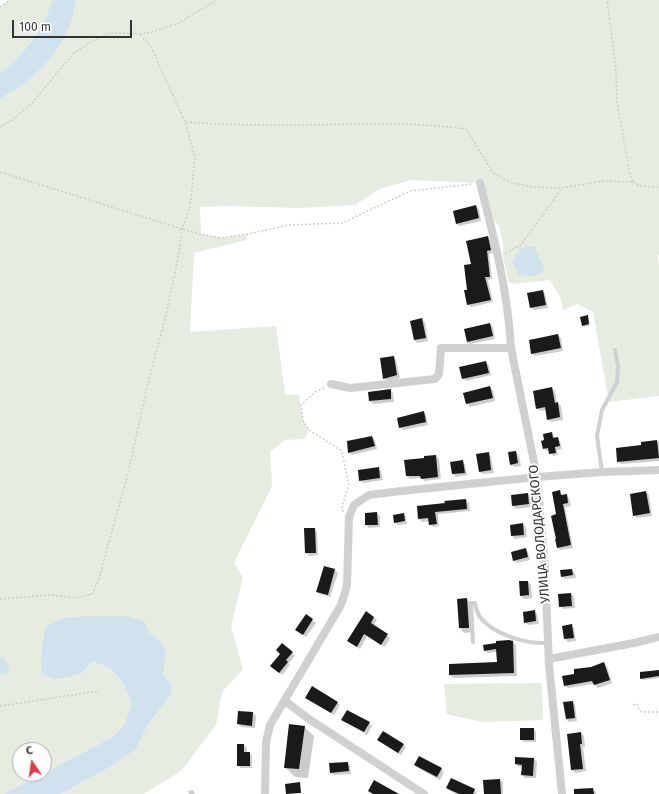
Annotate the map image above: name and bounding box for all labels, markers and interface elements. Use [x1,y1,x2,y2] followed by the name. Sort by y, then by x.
[14,12,134,38] scale bar
[19,20,51,34] text: 100 m
[526,464,554,604] street label: УЛИЦА ВОЛОДАРСКОГО
[12,742,52,782] north arrow
[25,744,34,758] text: С

